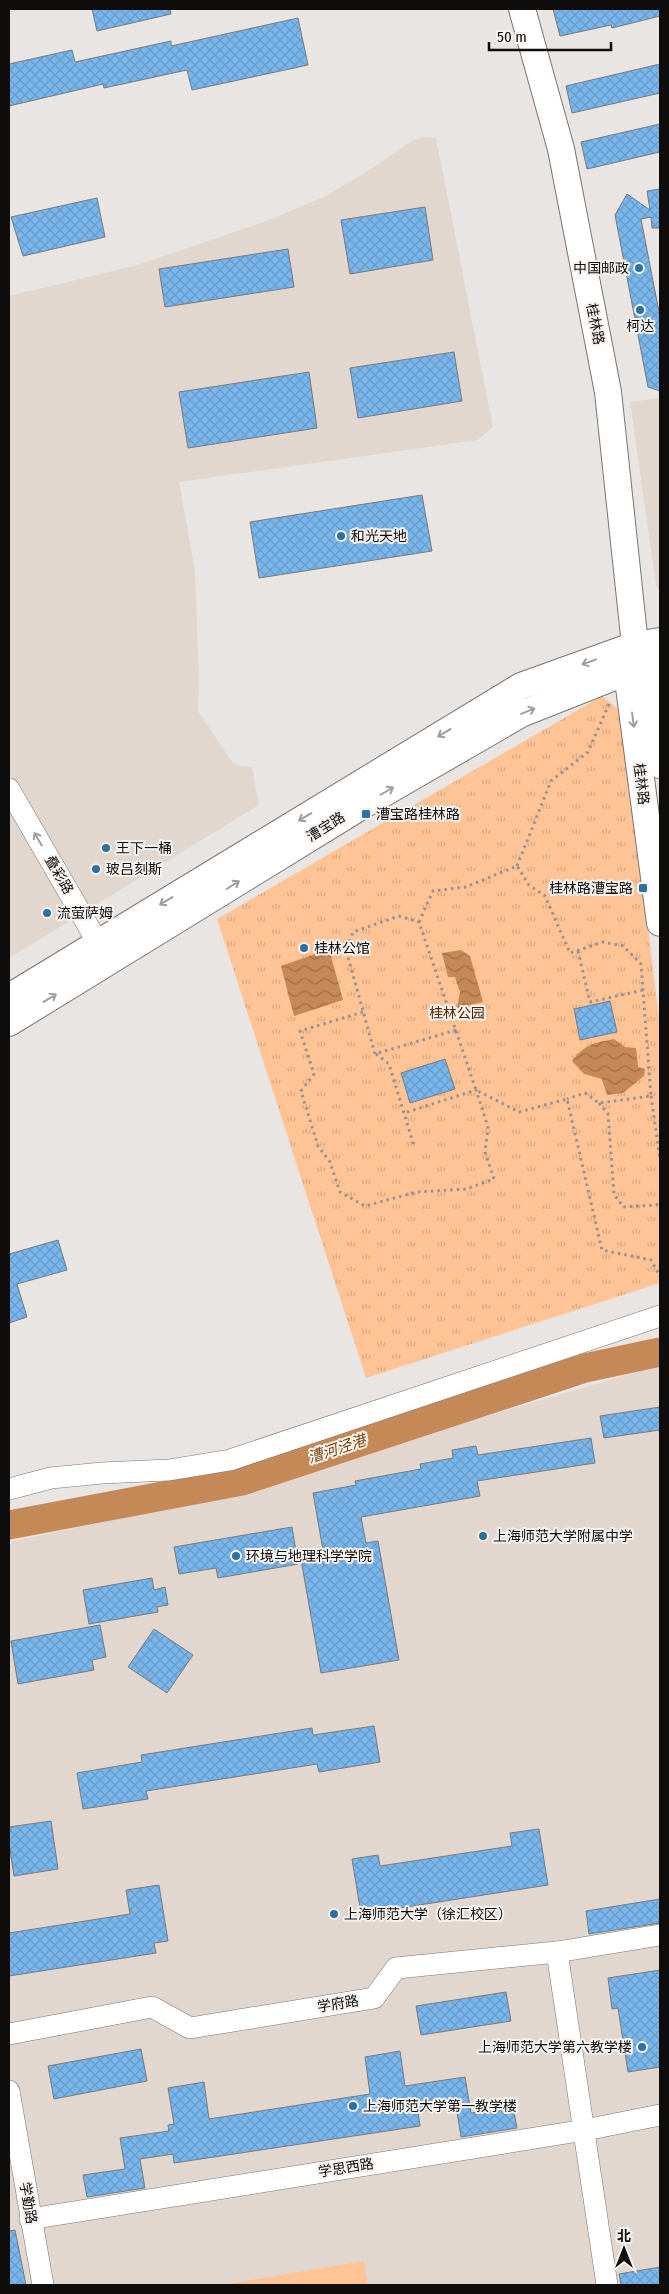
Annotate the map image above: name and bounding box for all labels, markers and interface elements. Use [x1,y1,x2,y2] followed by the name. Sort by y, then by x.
[489,20,612,52] scale bar
[497,28,527,46] text: 50 m
[573,260,629,277] place label: 中国邮政
[633,262,645,274] marker: 中国邮政
[583,302,607,346] street label: 桂林路
[634,304,646,316] marker: 柯达
[626,318,654,335] place label: 柯达
[351,528,407,545] place label: 和光天地
[335,530,347,542] marker: 和光天地
[582,658,598,667] one-way arrow
[521,706,536,715] one-way arrow
[628,712,638,728] one-way arrow
[438,728,452,738] one-way arrow
[630,762,652,806] street label: 桂林路
[379,786,394,796] one-way arrow
[376,806,460,823] place label: 漕宝路桂林路
[360,808,372,820] marker: 漕宝路桂林路
[304,809,348,845] street label: 漕宝路
[299,812,313,822] one-way arrow
[33,832,42,847] one-way arrow
[116,840,172,857] place label: 王下一桶
[100,842,112,854] marker: 王下一桶
[41,853,77,897] street label: 叠彩路
[106,861,162,878] place label: 玻吕刻斯
[90,863,102,875] marker: 玻吕刻斯
[226,880,240,890] one-way arrow
[549,880,633,897] place label: 桂林路漕宝路
[637,882,649,894] marker: 桂林路漕宝路
[159,896,173,906] one-way arrow
[57,905,113,922] place label: 流萤萨姆
[41,907,53,919] marker: 流萤萨姆
[314,940,370,957] place label: 桂林公馆
[298,942,310,954] marker: 桂林公馆
[43,992,57,1002] one-way arrow
[429,1005,485,1022] park label: 桂林公园
[306,1431,370,1467] water label: 漕河泾港
[493,1528,633,1545] place label: 上海师范大学附属中学
[477,1530,489,1542] marker: 上海师范大学附属中学
[246,1548,372,1565] place label: 环境与地理科学学院
[230,1550,242,1562] marker: 环境与地理科学学院
[344,1906,512,1923] place label: 上海师范大学（徐汇校区）
[328,1908,340,1920] marker: 上海师范大学（徐汇校区）
[316,1992,360,2016] street label: 学府路
[478,2039,632,2056] place label: 上海师范大学第六教学楼
[636,2041,648,2053] marker: 上海师范大学第六教学楼
[363,2098,517,2115] place label: 上海师范大学第一教学楼
[347,2100,359,2112] marker: 上海师范大学第一教学楼
[317,2155,375,2181] street label: 学思西路
[16,2181,40,2225] street label: 学勤路
[599,2224,649,2274] north arrow
[617,2228,631,2245] text: 北

